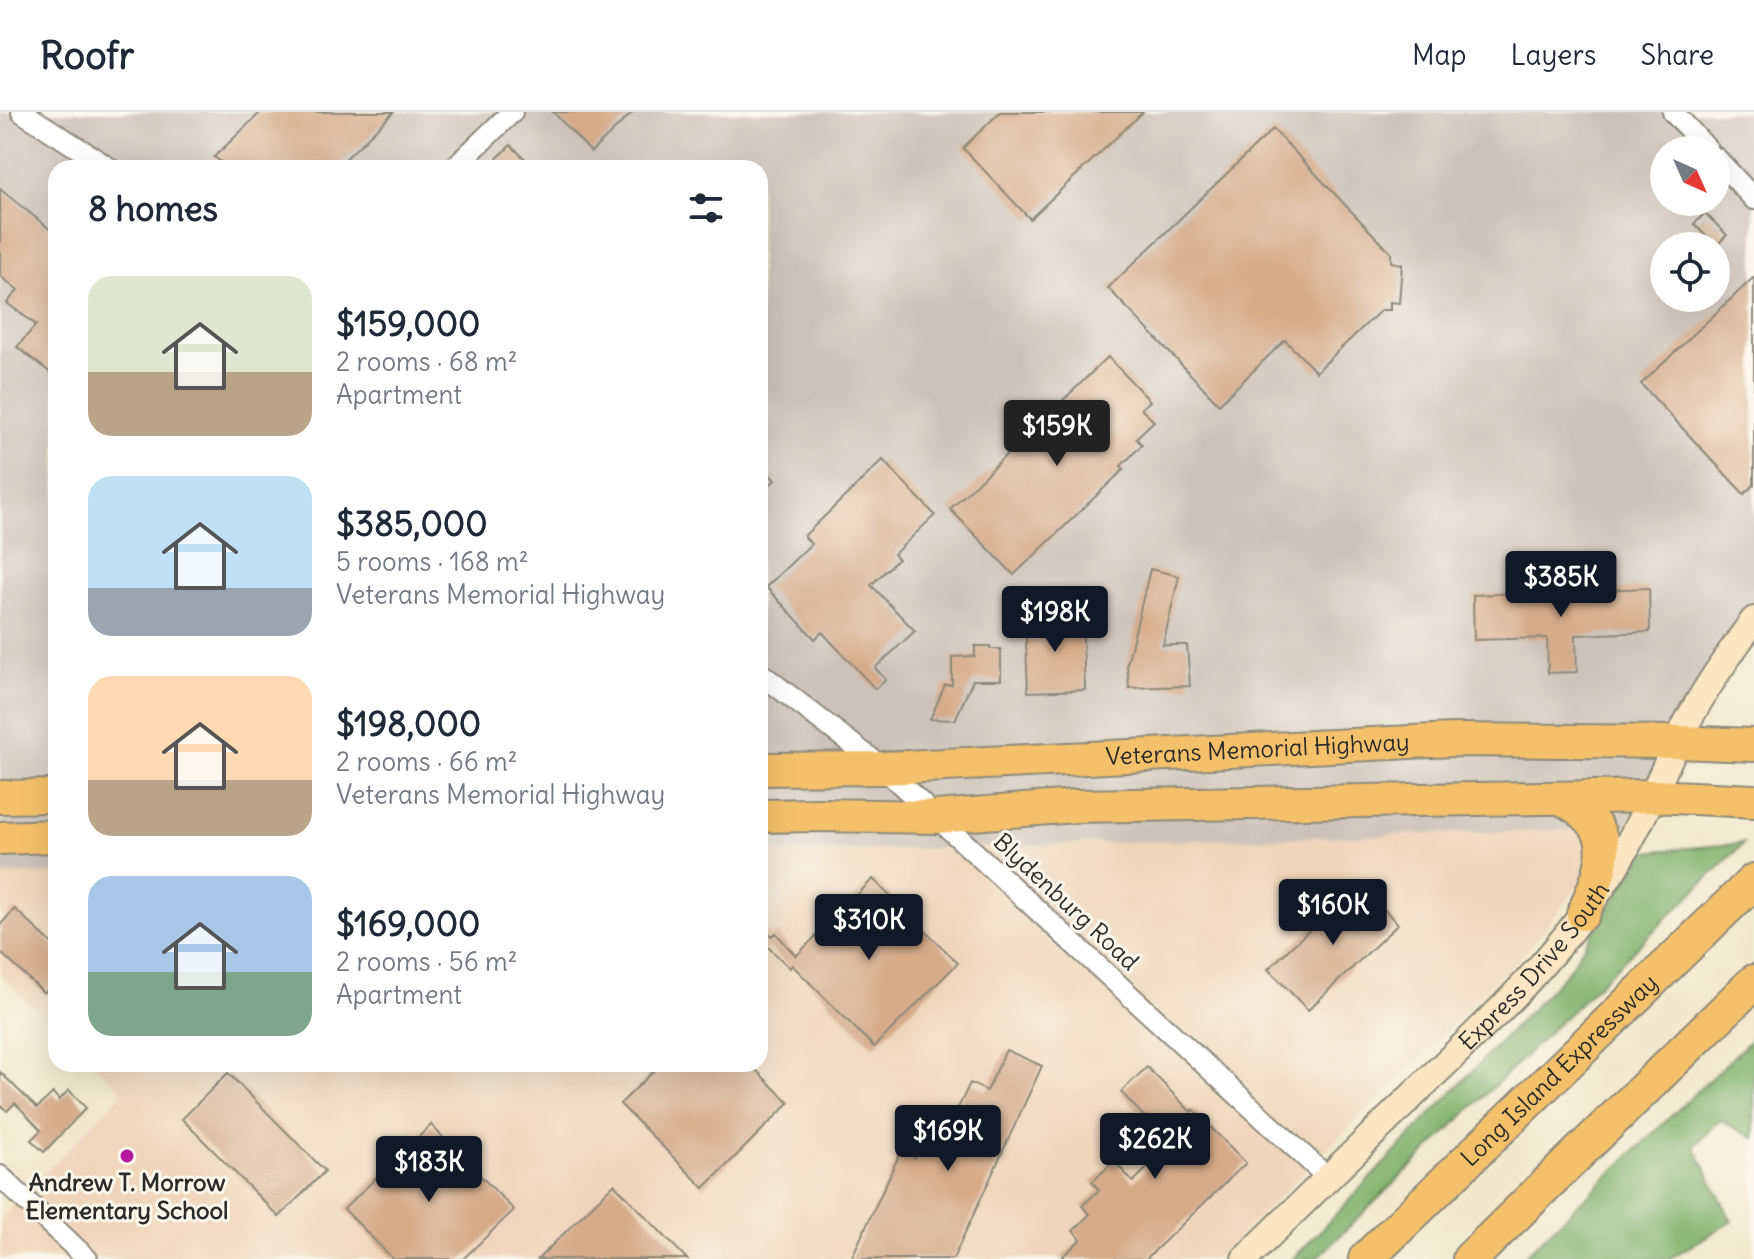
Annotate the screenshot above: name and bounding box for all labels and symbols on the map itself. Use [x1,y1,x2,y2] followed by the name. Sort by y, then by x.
[1650,136,1730,216] north arrow
[1001,400,1113,468] pin: $159K
[1505,551,1617,619] pin: $385K
[999,586,1111,654] pin: $198K
[1105,726,1410,771] street label: Veterans Memorial Highway
[988,826,1146,976] street label: Blydenburg Road
[1452,876,1615,1056] street label: Express Drive South
[1277,879,1389,947] pin: $160K
[813,894,925,962] pin: $310K
[1454,967,1663,1172] street label: Long Island Expressway
[892,1105,1004,1173] pin: $169K
[1099,1113,1211,1181] pin: $262K
[373,1136,485,1204] pin: $183K
[118,1147,136,1165] marker: Andrew T. Morrow Elementary School
[26,1167,228,1225] place label: Andrew T. Morrow Elementary School

